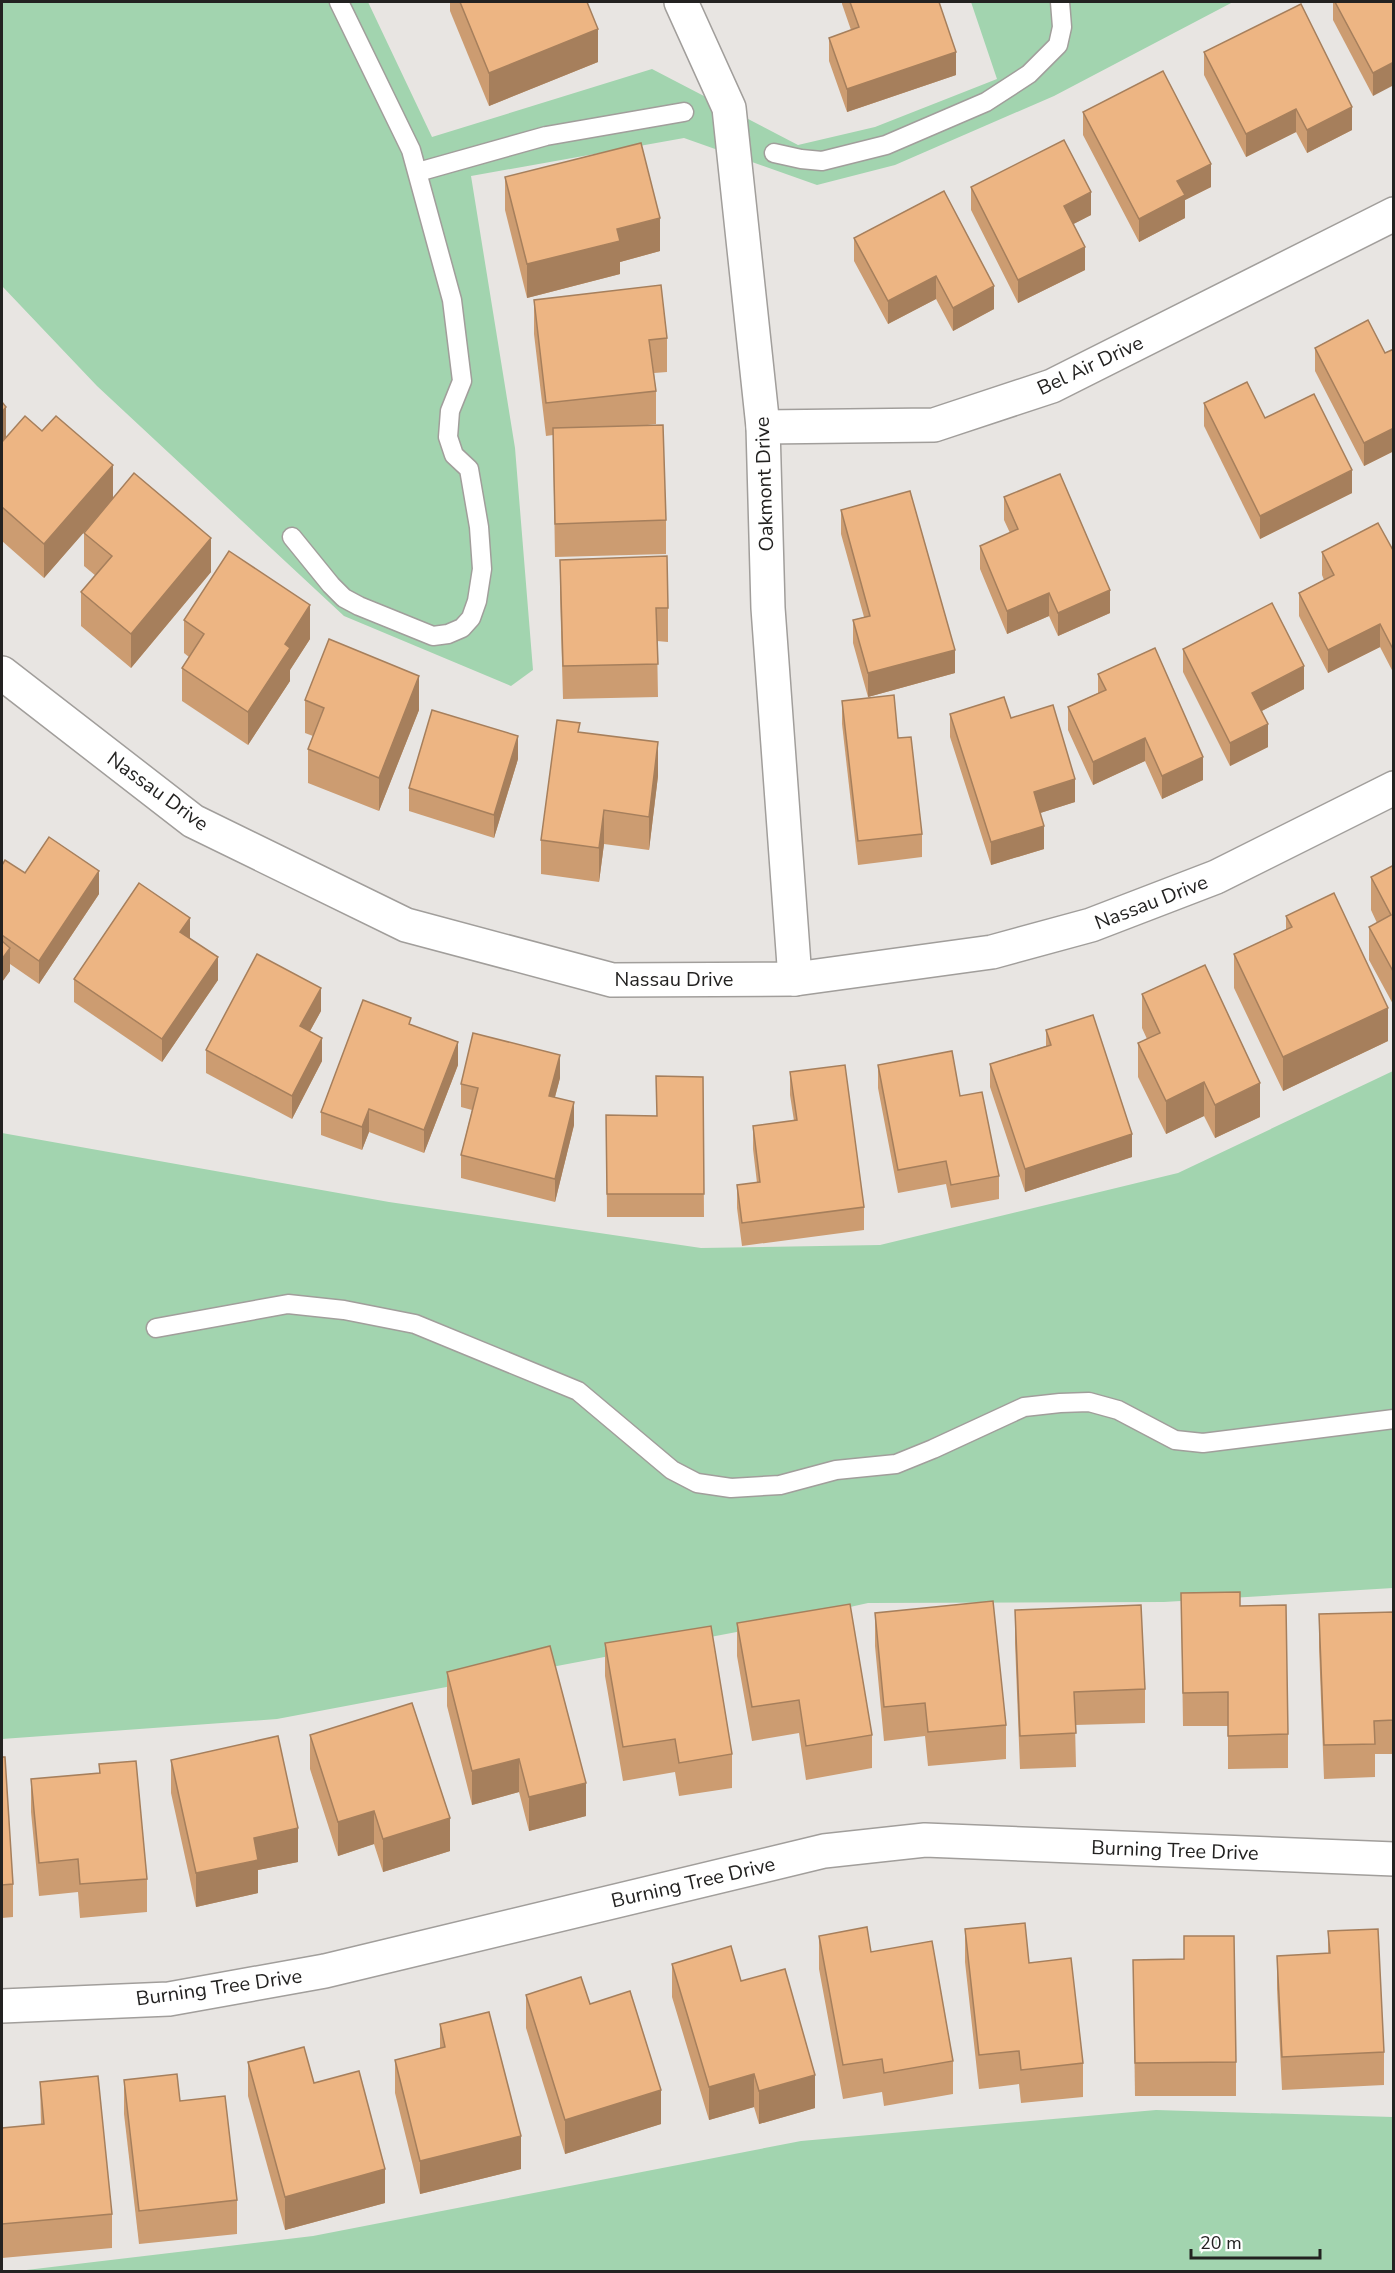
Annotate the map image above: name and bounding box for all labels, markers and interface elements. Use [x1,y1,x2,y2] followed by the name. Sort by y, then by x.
[1033,329,1148,402] street label: Bel Air Drive
[749,416,780,552] street label: Oakmont Drive
[102,745,214,837] street label: Nassau Drive
[1091,869,1212,936] street label: Nassau Drive
[614,966,734,993] street label: Nassau Drive
[1091,1834,1259,1867] street label: Burning Tree Drive
[608,1850,778,1914] street label: Burning Tree Drive
[134,1962,304,2013] street label: Burning Tree Drive
[1191,2222,1320,2260] scale bar
[1200,2231,1242,2255] text: 20 m

